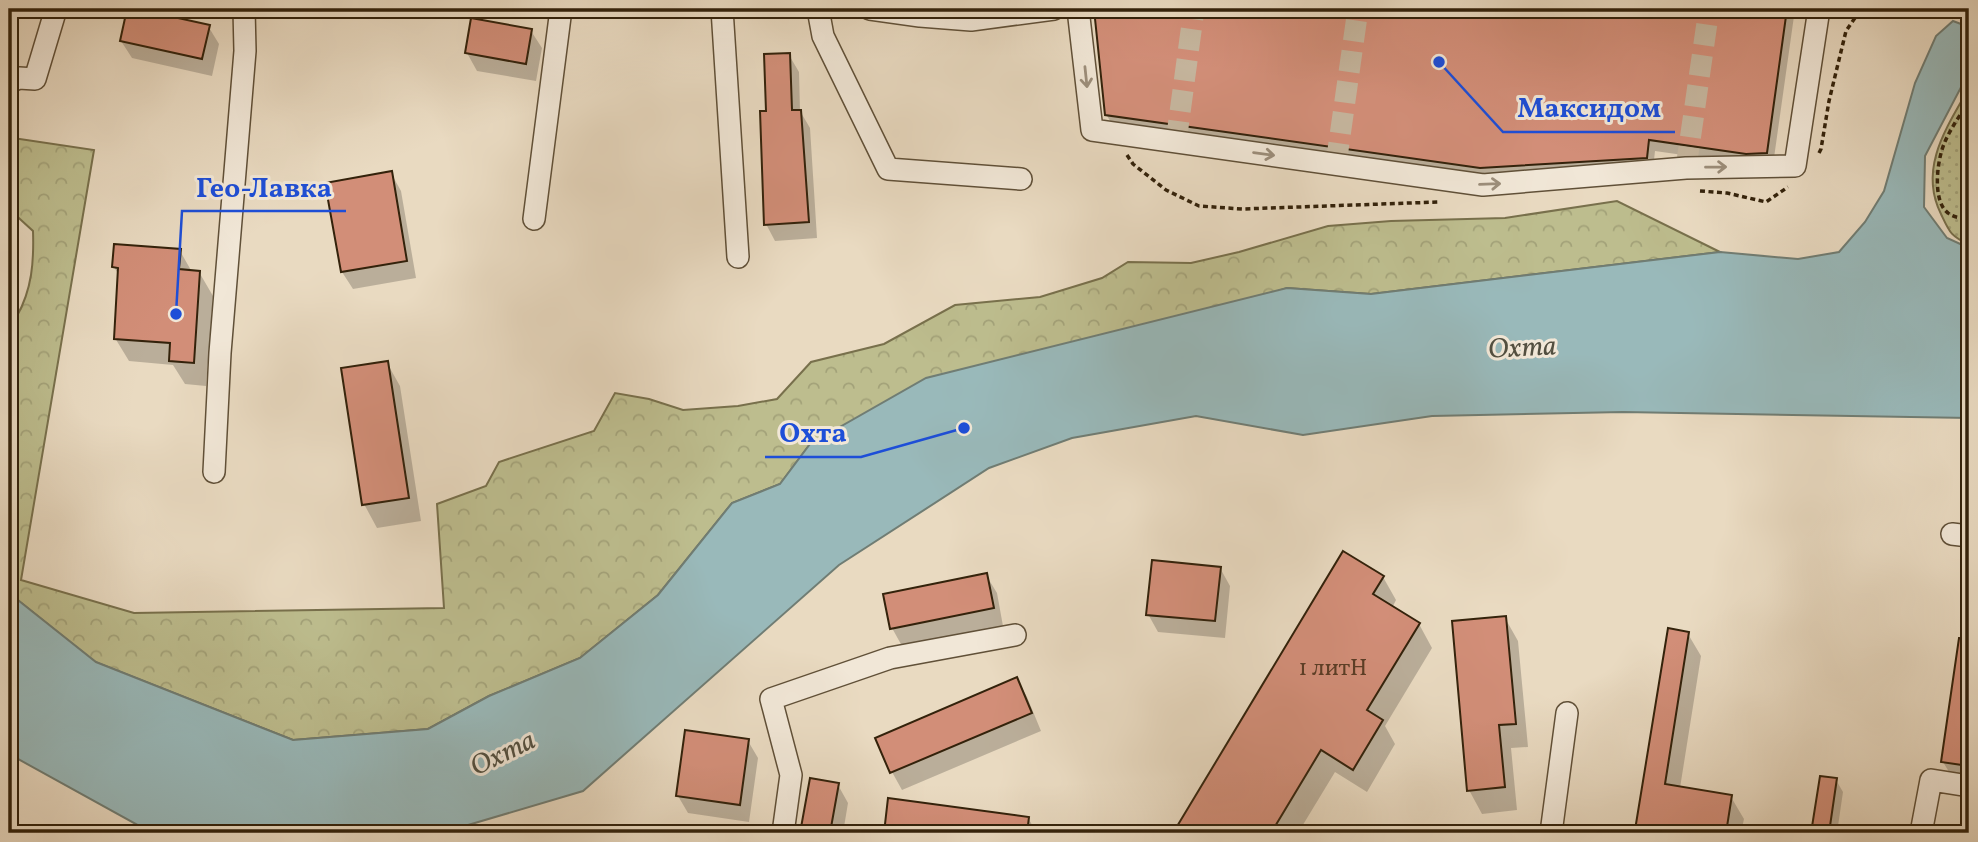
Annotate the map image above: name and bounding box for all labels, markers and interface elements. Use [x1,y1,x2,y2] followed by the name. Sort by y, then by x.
[1080,65,1093,87] one-way arrow
[1503,83,1675,132] callout: Максидом
[1517,90,1661,129] text: Максидом
[1253,148,1275,161] one-way arrow
[1705,161,1728,174] one-way arrow
[182,162,346,211] callout: Гео-Лавка
[196,170,332,209] text: Гео-Лавка
[1478,178,1501,191] one-way arrow
[1487,327,1557,370] water label: Охта
[765,408,861,457] callout: Охта
[779,415,847,454] text: Охта
[1299,653,1367,685] house number: 1 литН
[464,722,542,787] water label: Охта

